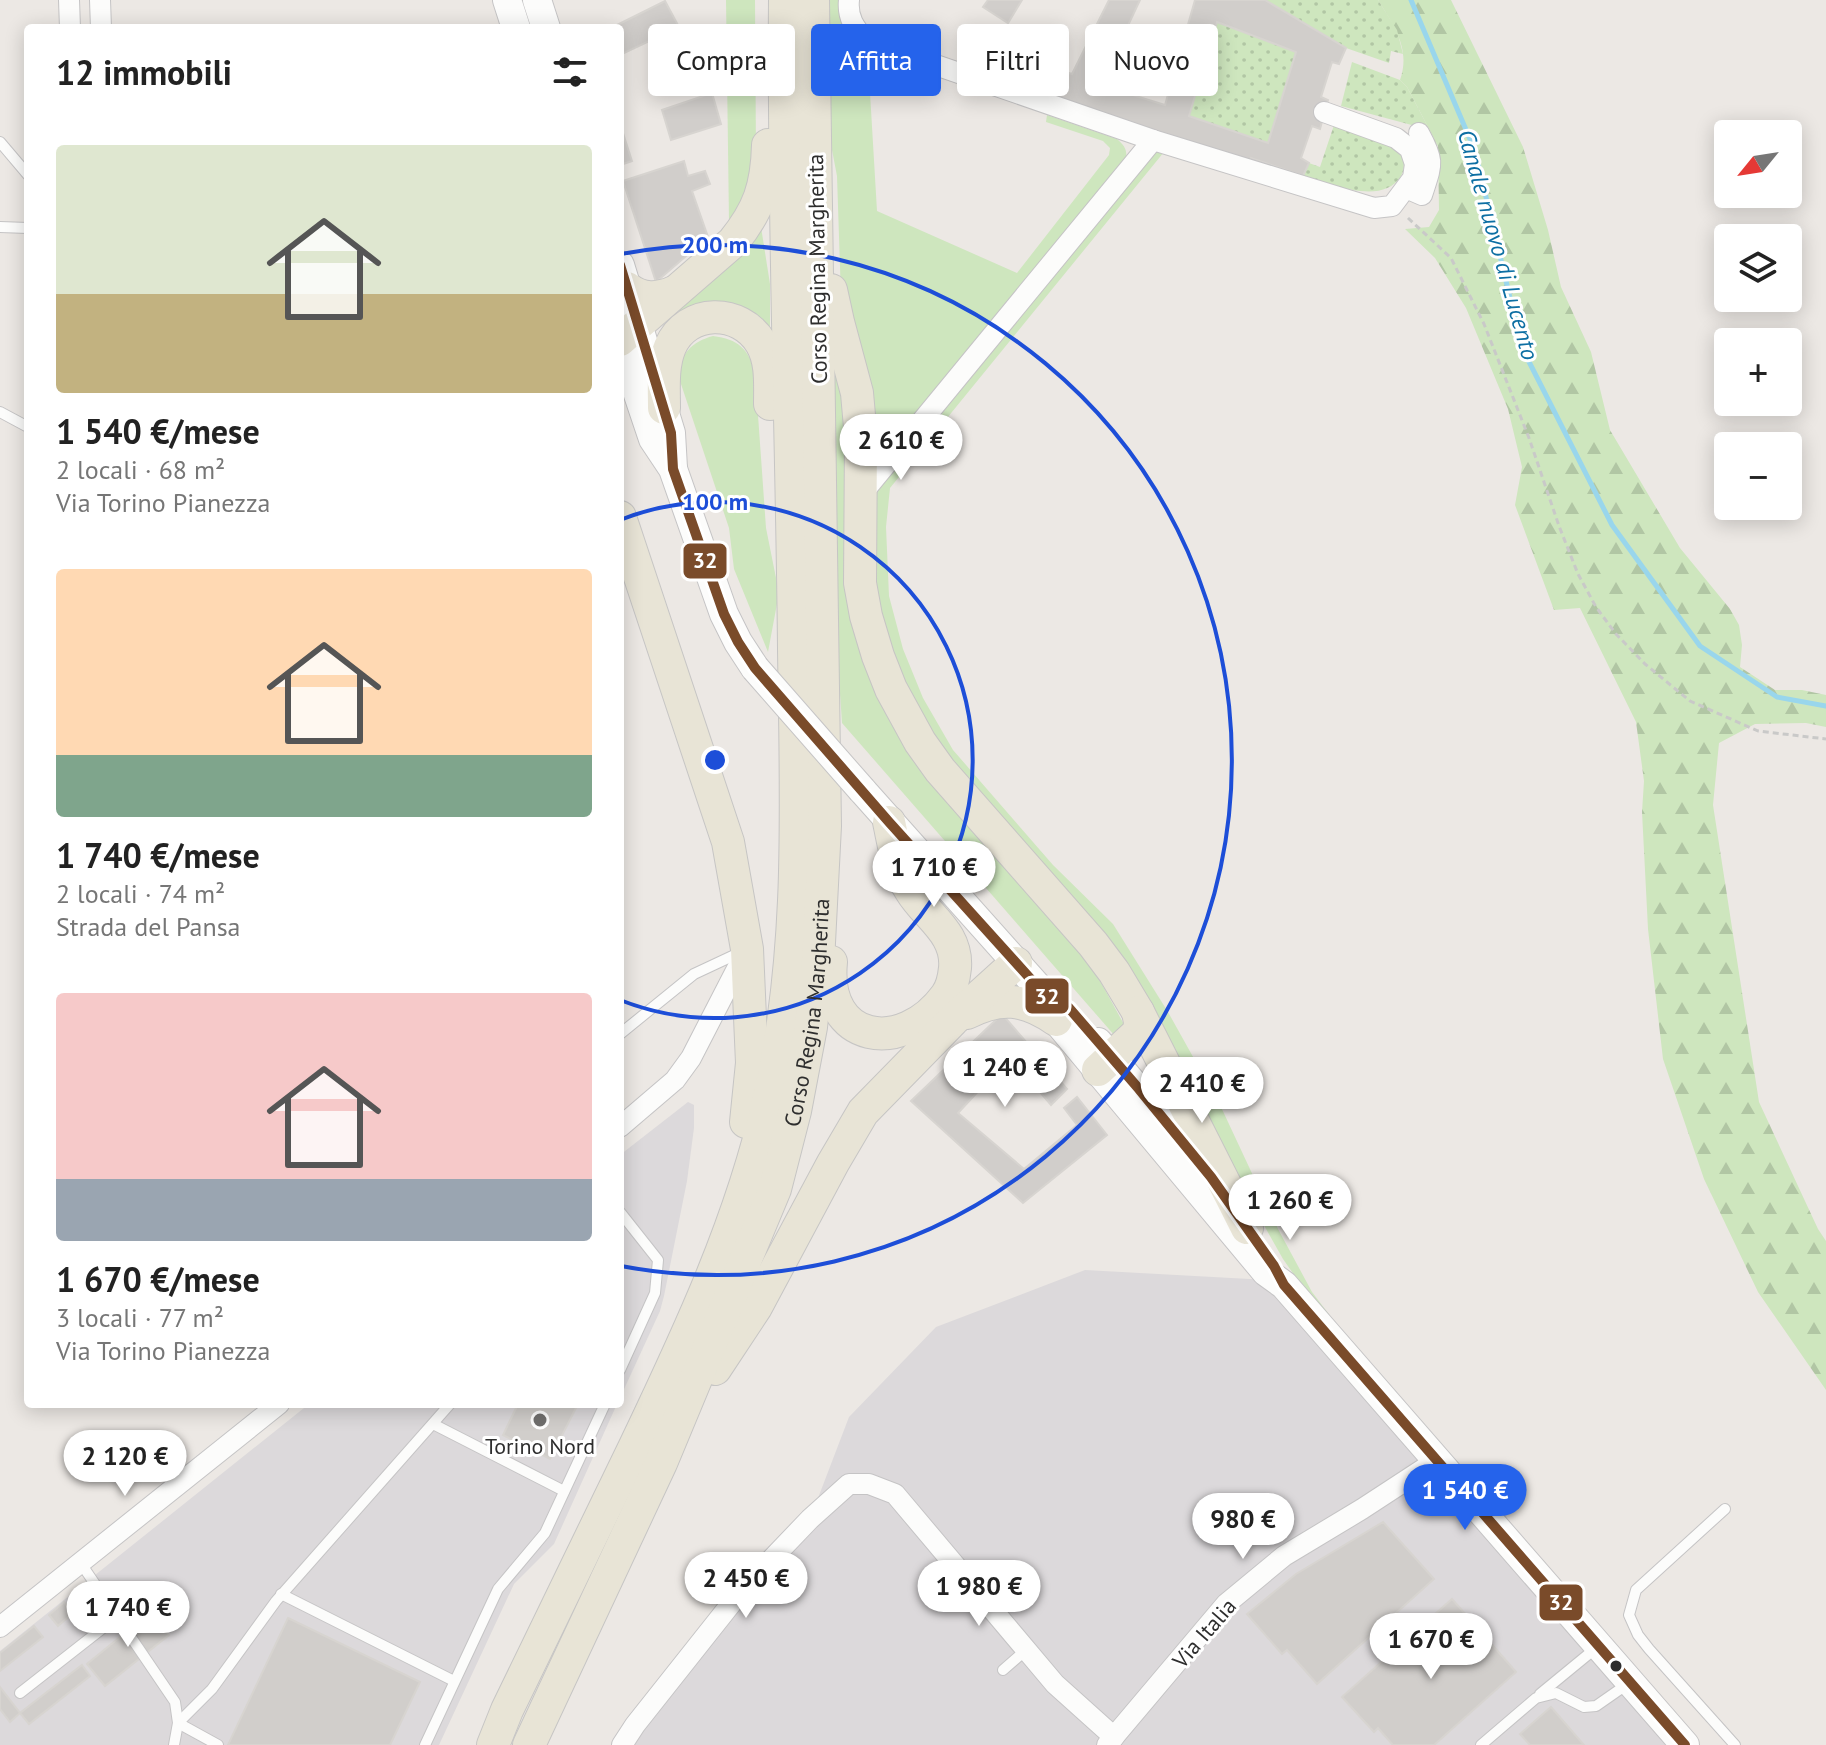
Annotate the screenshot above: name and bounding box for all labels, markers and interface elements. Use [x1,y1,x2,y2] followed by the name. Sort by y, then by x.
[648,24,795,96] chip: Compra
[811,24,941,96] chip: Affitta
[957,24,1069,96] chip: Filtri
[1085,24,1218,96] chip: Nuovo
[56,50,232,94] text: 12 immobili
[548,50,592,94] icon: filters
[1714,120,1802,208] north arrow
[1714,120,1802,520] map controls
[1451,126,1546,364] water label: Canale nuovo di Lucento
[801,154,833,384] street label: Corso Regina Margherita
[252,197,396,341] icon: home
[1714,224,1802,312] button: layers
[682,229,748,260] text: 200 m
[1714,328,1802,416] button: +
[56,409,260,453] text: 1 540 €/mese
[827,414,975,482] pin: 2 610 €
[858,423,944,456] text: 2 610 €
[1714,432,1802,520] button: −
[56,453,225,486] text: 2 locali · 68 m²
[56,486,270,519] text: Via Torino Pianezza
[682,486,748,517] text: 100 m
[682,542,728,580] line badge: 32
[693,546,717,574] text: 32
[252,621,396,765] icon: home
[701,746,729,774] centre of rings
[56,833,260,877] text: 1 740 €/mese
[860,841,1008,909] pin: 1 710 €
[891,850,977,883] text: 1 710 €
[56,877,225,910] text: 2 locali · 74 m²
[778,898,835,1130] street label: Corso Regina Margherita
[56,910,241,943] text: Strada del Pansa
[1024,977,1070,1015] line badge: 32
[1035,982,1059,1010] text: 32
[931,1041,1079,1109] pin: 1 240 €
[252,1045,396,1189] icon: home
[962,1050,1048,1083] text: 1 240 €
[1128,1057,1276,1125] pin: 2 410 €
[1159,1066,1245,1099] text: 2 410 €
[1216,1174,1364,1242] pin: 1 260 €
[1247,1183,1333,1216] text: 1 260 €
[56,1257,260,1301] text: 1 670 €/mese
[56,1301,224,1334] text: 3 locali · 77 m²
[56,1334,270,1367] text: Via Torino Pianezza
[531,1411,549,1429] marker: Torino Nord
[51,1430,199,1498] pin: 2 120 €
[485,1432,595,1460] place label: Torino Nord
[82,1439,168,1472] text: 2 120 €
[1391,1464,1539,1532] pin: 1 540 €
[1422,1473,1508,1506] text: 1 540 €
[1187,1493,1299,1561] pin: 980 €
[1210,1502,1276,1535] text: 980 €
[672,1552,820,1620] pin: 2 450 €
[905,1560,1053,1628] pin: 1 980 €
[703,1561,789,1594] text: 2 450 €
[936,1569,1022,1602] text: 1 980 €
[54,1581,202,1649] pin: 1 740 €
[1538,1583,1584,1622] line badge: 32
[1549,1588,1573,1616] text: 32
[85,1590,171,1623] text: 1 740 €
[1165,1592,1242,1674] street label: Via Italia
[1357,1613,1505,1681] pin: 1 670 €
[1388,1622,1474,1655] text: 1 670 €
[1608,1658,1624,1674] unlabelled marker

